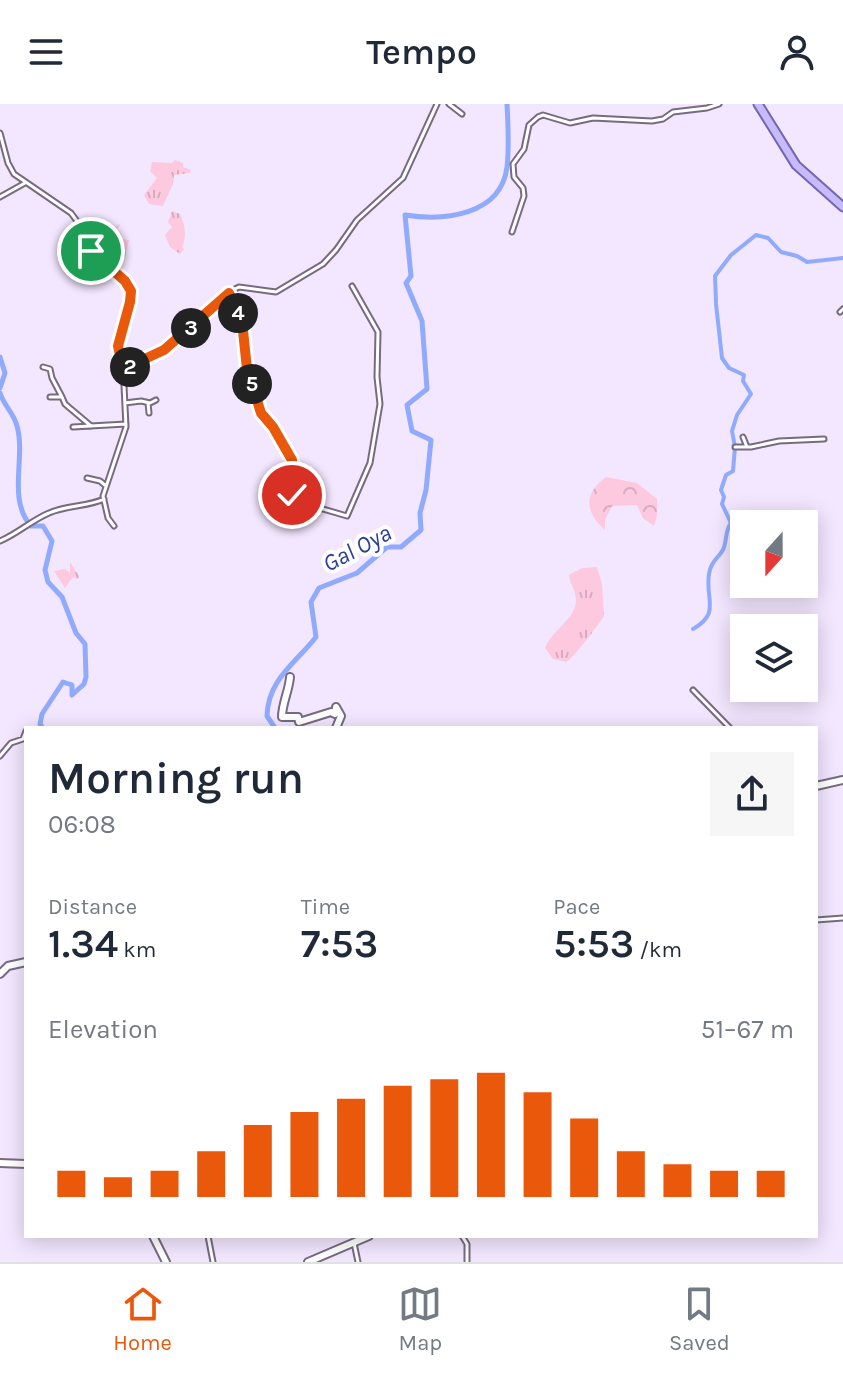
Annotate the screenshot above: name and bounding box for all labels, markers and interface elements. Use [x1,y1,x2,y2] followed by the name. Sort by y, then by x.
[24,30,68,74] icon: menu
[775,30,819,74] icon: person
[366,31,477,73] text: Tempo
[57,217,125,285] pin
[69,229,113,273] icon: arrive
[218,293,258,333] pin: 4
[231,300,245,326] text: 4
[171,308,211,348] pin: 3
[184,315,198,341] text: 3
[110,347,150,387] pin: 2
[123,354,137,380] text: 2
[232,364,272,404] pin: 5
[246,371,258,397] text: 5
[258,461,326,529] pin
[270,473,314,517] icon: check
[730,510,818,598] north arrow
[730,510,818,702] map controls
[318,518,396,578] water label: Gal Oya
[730,614,818,702] button: layers
[710,752,794,836] button: share
[48,753,304,804] text: Morning run
[48,809,116,840] text: 06:08
[48,894,137,920] text: Distance
[301,894,350,920] text: Time
[553,894,600,920] text: Pace
[48,920,118,967] text: 1.34
[301,920,378,967] text: 7:53
[553,920,634,967] text: 5:53
[118,937,156,963] text: km
[634,937,682,963] text: /km
[48,1014,158,1045] text: Elevation
[701,1014,794,1045] text: 51–67 m
[113,1282,172,1356] tab: Home
[398,1282,442,1356] tab: Map
[669,1282,730,1356] tab: Saved

